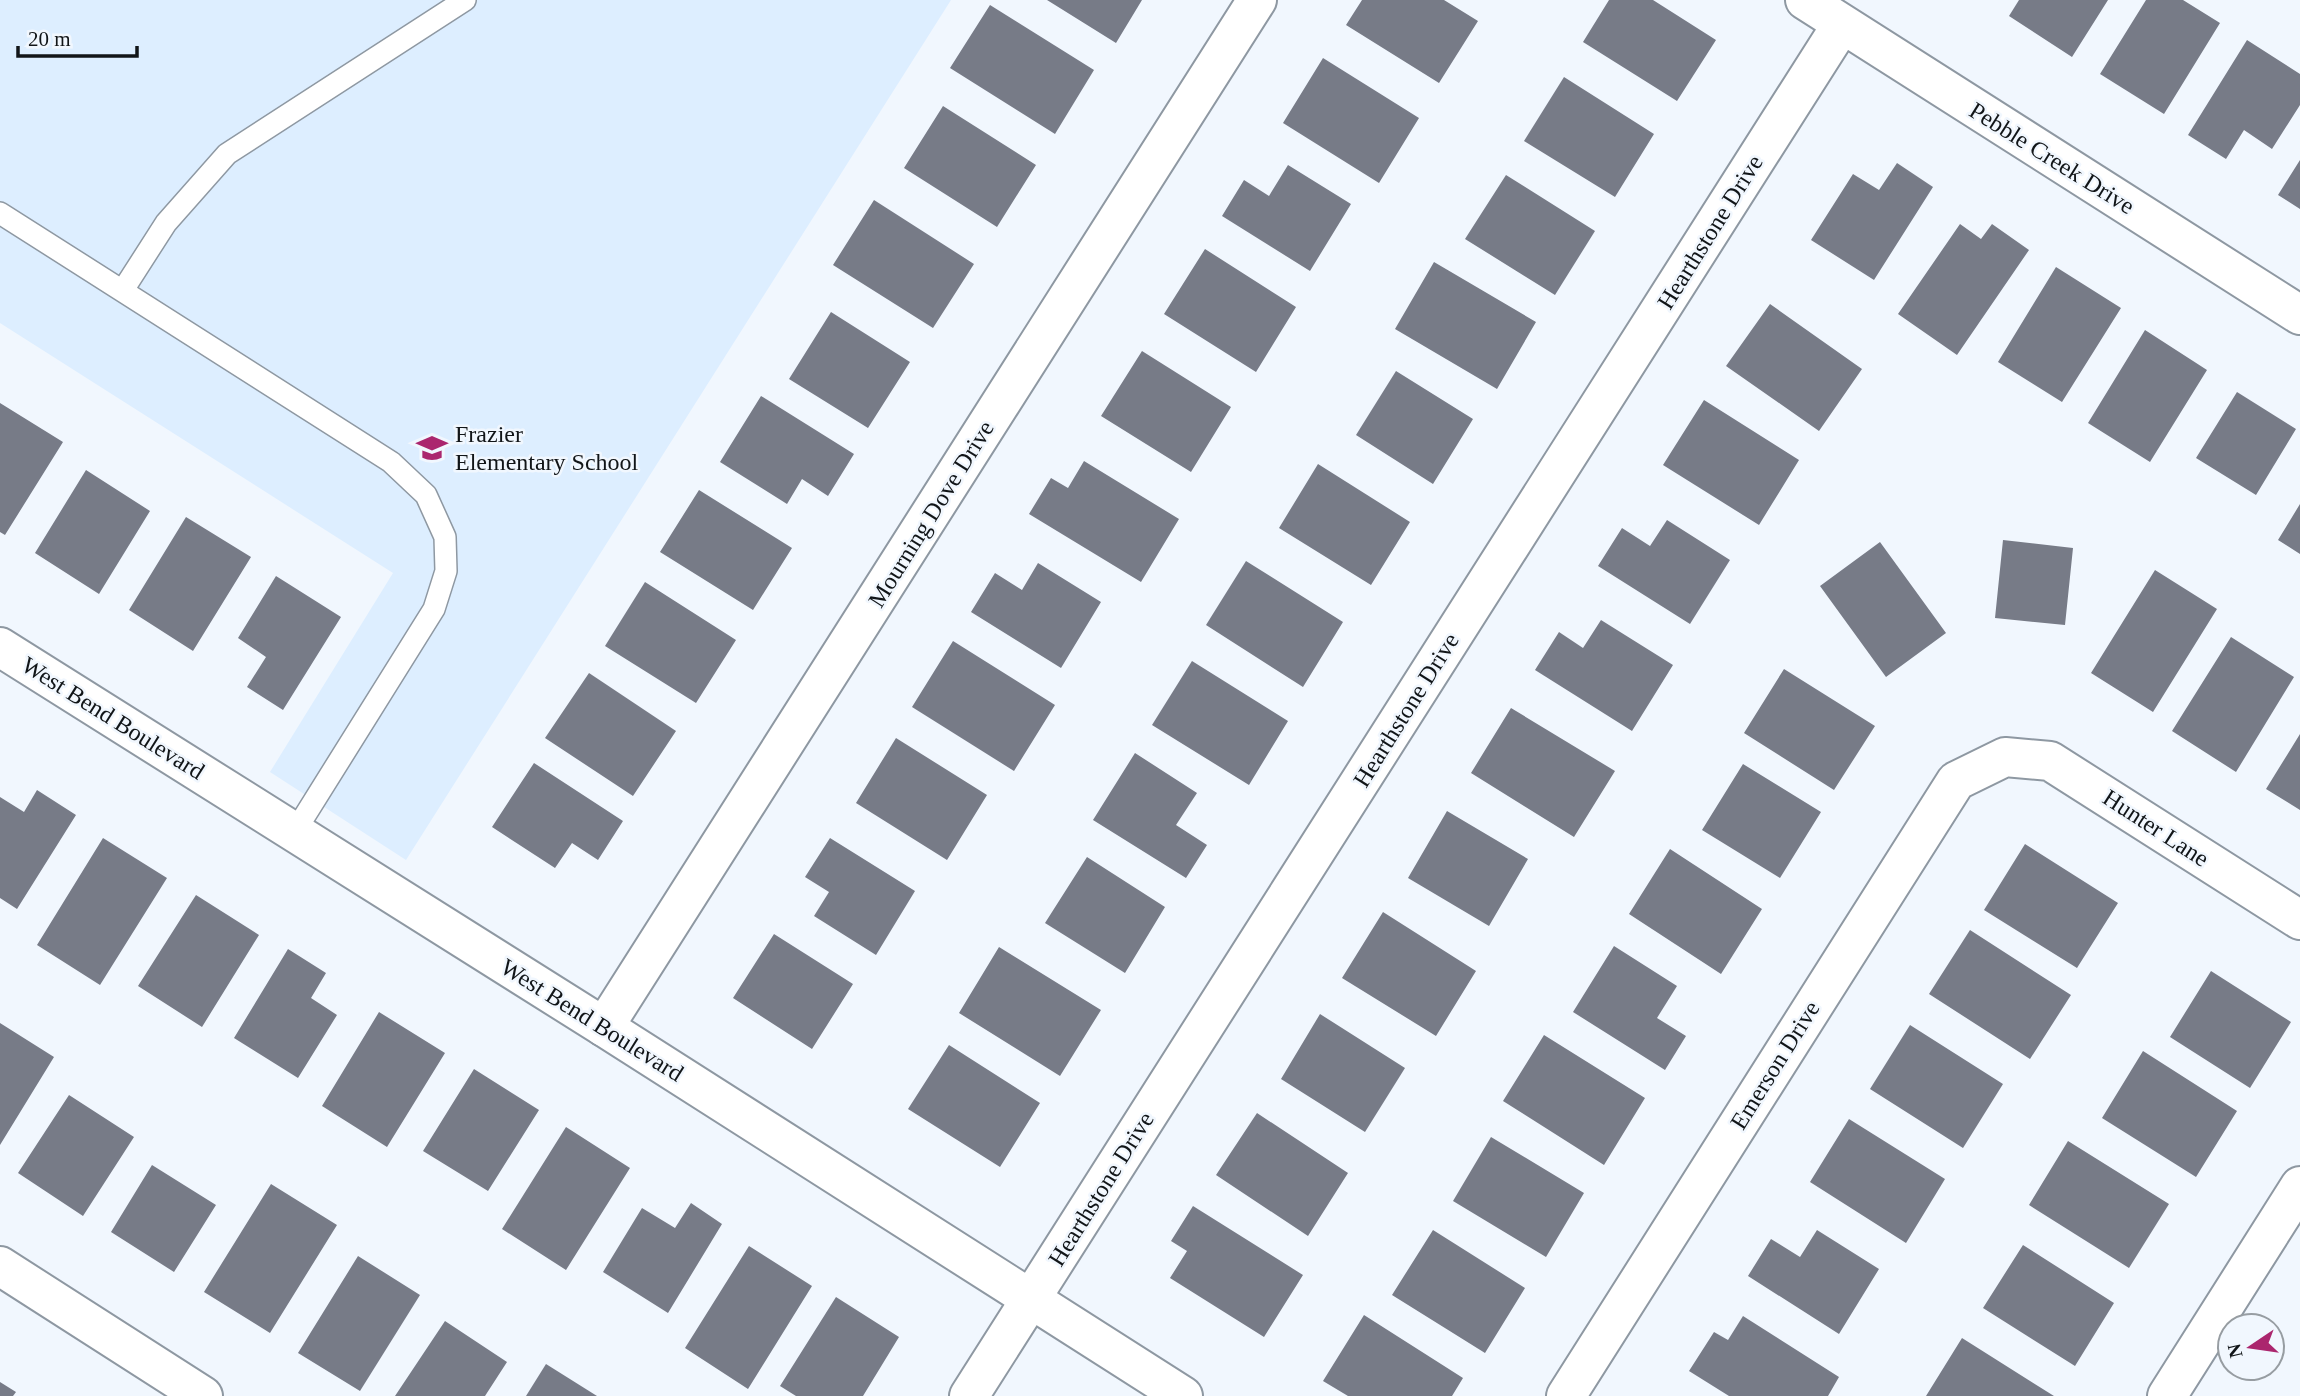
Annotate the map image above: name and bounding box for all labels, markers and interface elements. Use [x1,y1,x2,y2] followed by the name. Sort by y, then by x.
[18,14,136,58] scale bar
[28,27,71,51] text: 20 m
[1965,97,2139,219] street label: Pebble Creek Drive
[1652,150,1768,314] street label: Hearthstone Drive
[863,416,999,612] street label: Mourning Dove Drive
[455,421,639,475] place label: Frazier Elementary School
[415,431,449,465] school or university icon: Frazier Elementary School
[1348,628,1464,792] street label: Hearthstone Drive
[17,651,209,785] street label: West Bend Boulevard
[2098,784,2214,872] street label: Hunter Lane
[496,953,688,1087] street label: West Bend Boulevard
[1725,996,1825,1134] street label: Emerson Drive
[1043,1107,1159,1271] street label: Hearthstone Drive
[2216,1312,2286,1382] north arrow
[2223,1341,2247,1360] text: N

